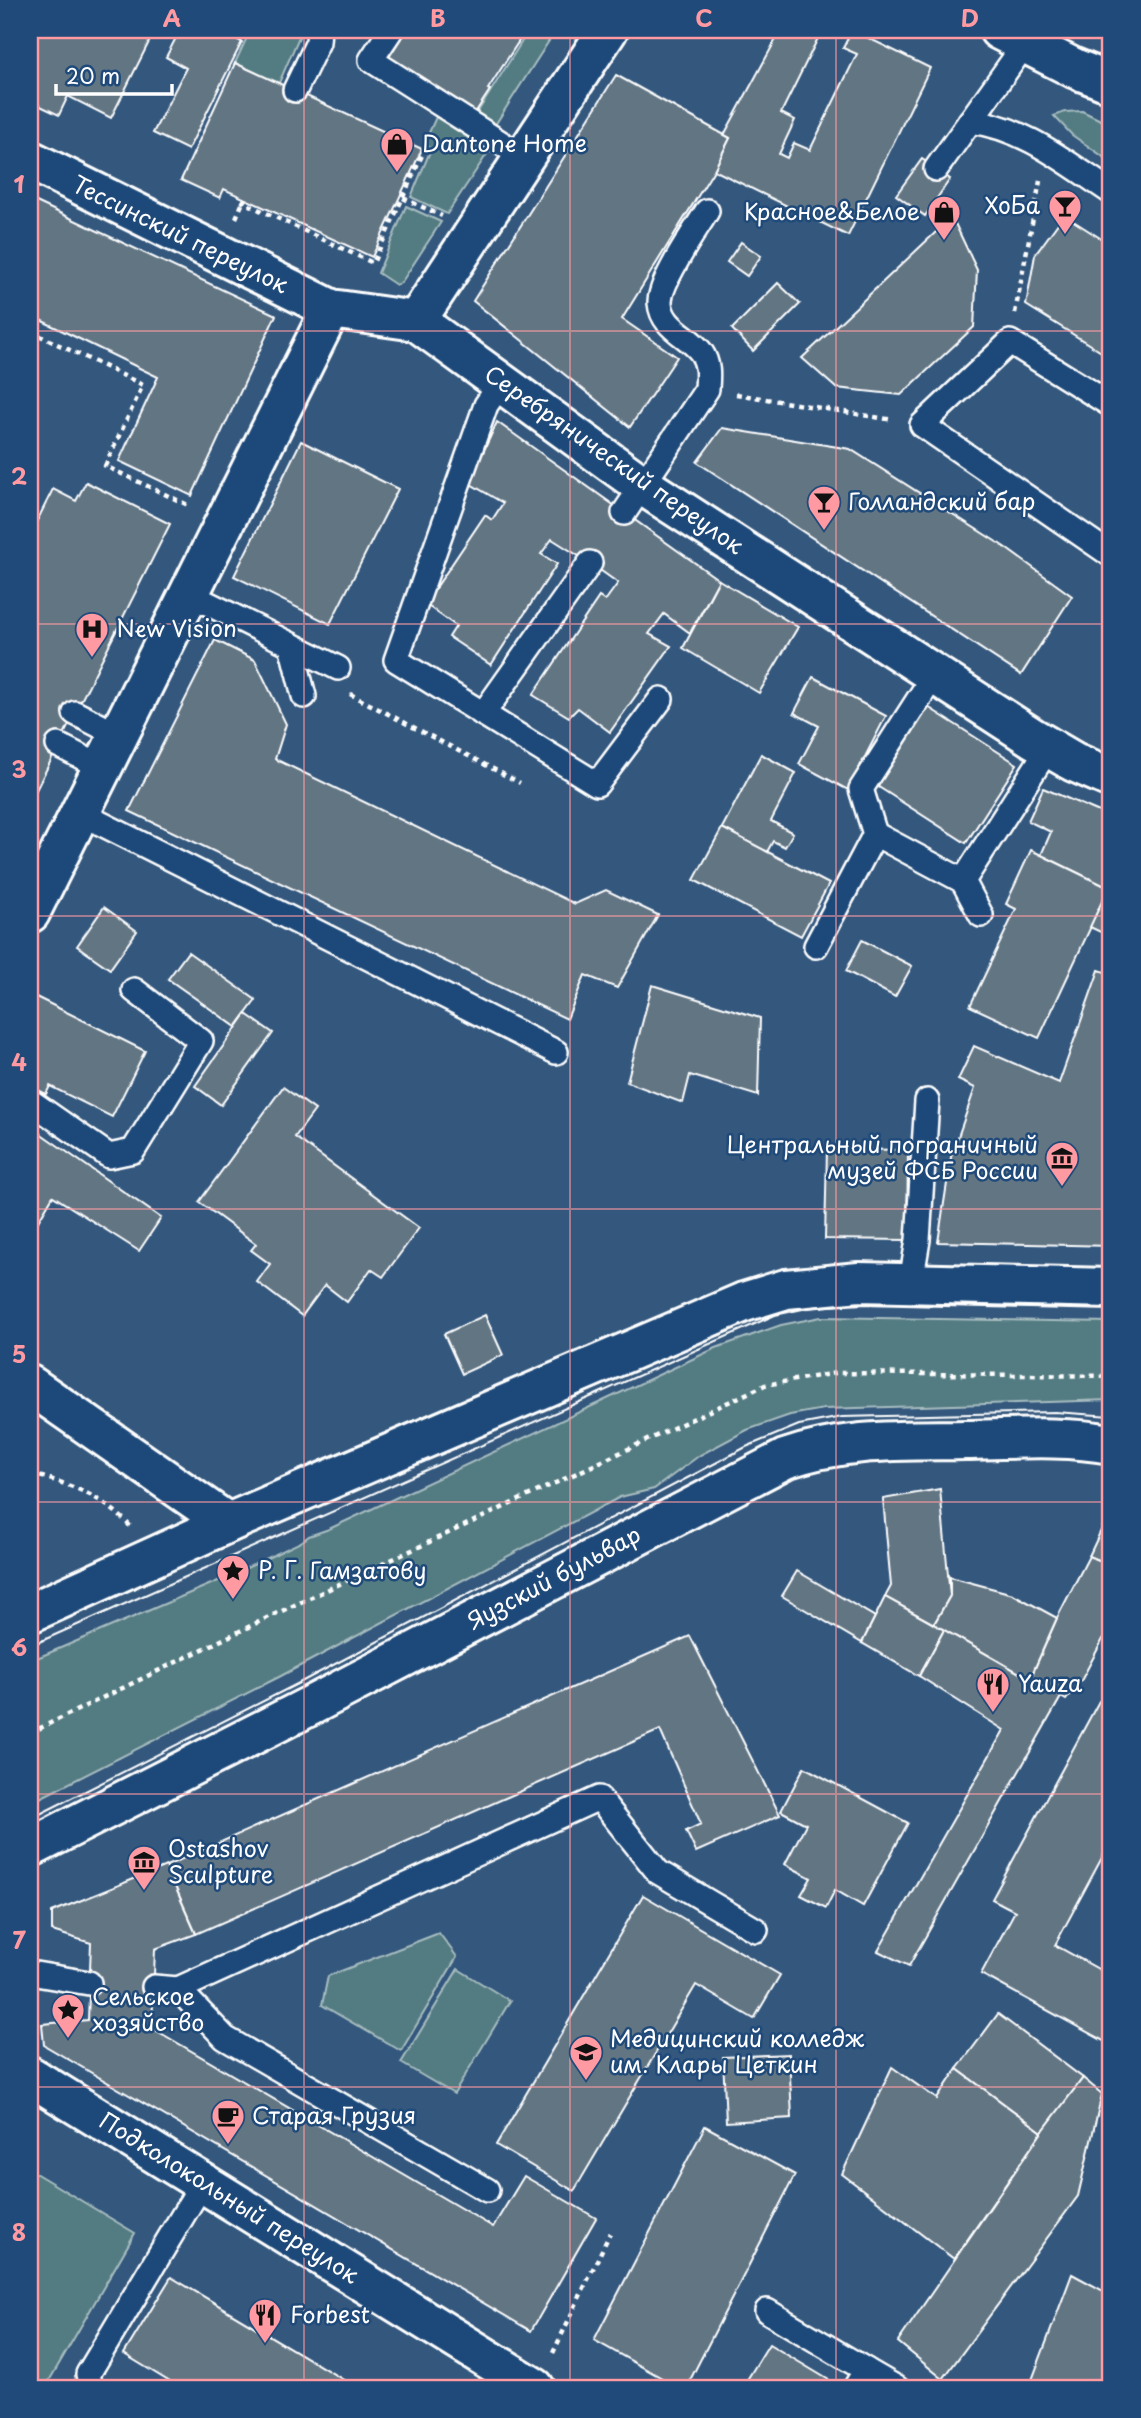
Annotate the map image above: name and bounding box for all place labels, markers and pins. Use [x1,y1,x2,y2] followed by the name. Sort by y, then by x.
[378,125,416,174] shop icon: Dantone Home
[422,125,587,160] place label: Dantone Home
[985,187,1041,222] place label: ХоБа
[1046,187,1084,236] bar icon: ХоБа
[744,193,920,228] place label: Красное&Белое
[925,193,963,242] shop icon: Красное&Белое
[805,483,843,532] bar icon: Голландский бар
[848,483,1035,518] place label: Голландский бар
[73,610,111,659] hospital icon: New Vision
[116,610,237,645] place label: New Vision
[727,1126,1038,1187] place label: Центральный пограничный музей ФСБ России
[1043,1139,1081,1188] museum icon: Центральный пограничный музей ФСБ России
[214,1552,252,1601] place icon: Р. Г. Гамзатову
[258,1552,427,1587] place label: Р. Г. Гамзатову
[974,1665,1012,1714] restaurant icon: Yauza
[1018,1665,1083,1700] place label: Yauza
[168,1830,273,1891] place label: Ostashov Sculpture
[125,1843,163,1892] museum icon: Ostashov Sculpture
[92,1978,204,2039] place label: Сельское хозяйство
[49,1991,87,2040] place icon: Сельское хозяйство
[610,2020,864,2081] place label: Медицинский колледж им. Клары Цеткин
[567,2033,605,2082] school or university icon: Медицинский колледж им. Клары Цеткин
[209,2097,247,2146] cafe icon: Старая Грузия
[252,2097,416,2132] place label: Старая Грузия
[246,2296,284,2345] restaurant icon: Forbest
[290,2296,370,2331] place label: Forbest

